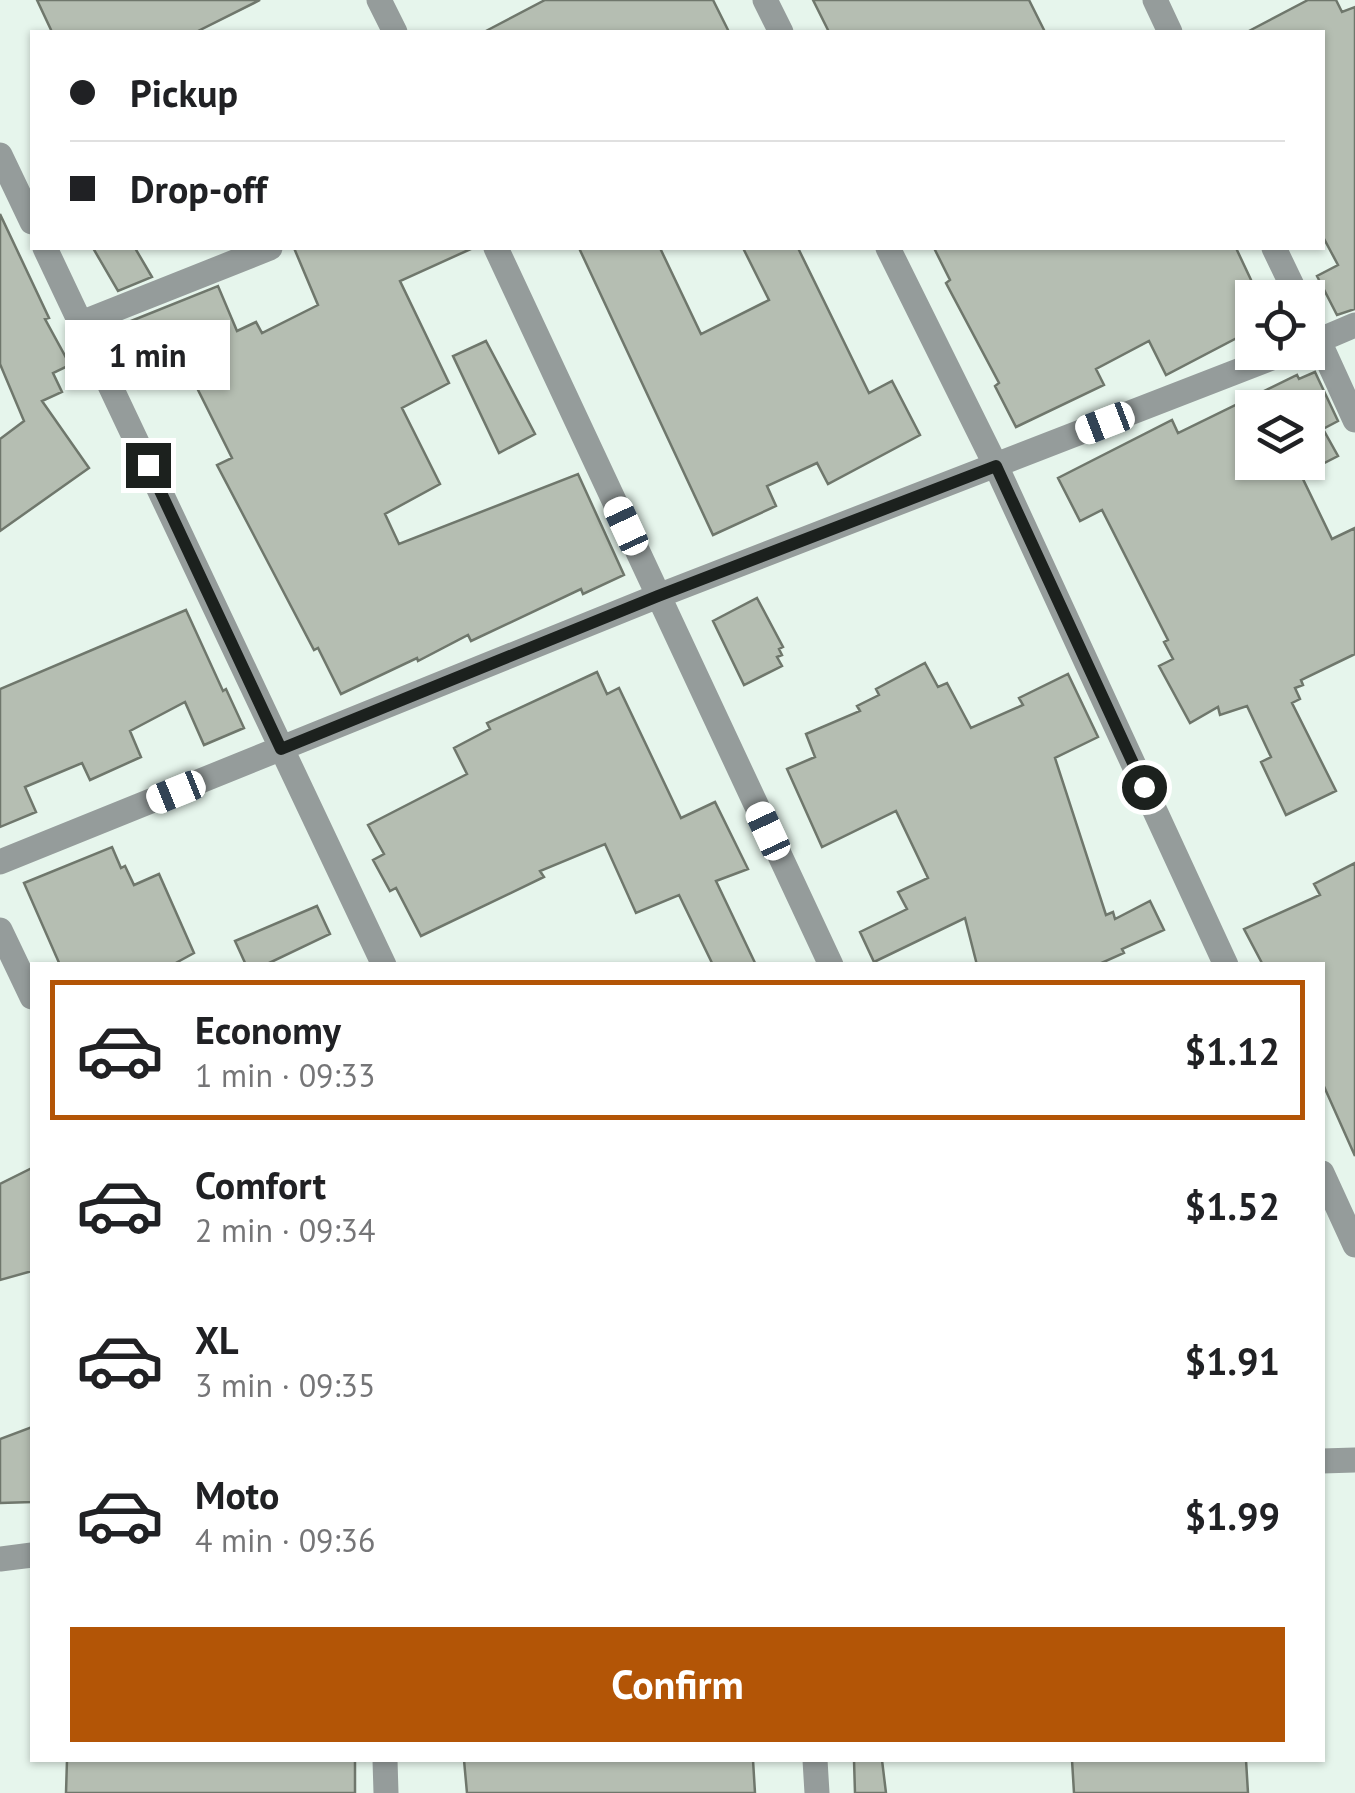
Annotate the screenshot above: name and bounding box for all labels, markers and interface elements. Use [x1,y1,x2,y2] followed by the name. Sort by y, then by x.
[130,68,238,117] text: Pickup
[130,164,267,213] text: Drop-off
[1235,280,1325,480] map controls
[1235,280,1325,370] button: locate
[66,320,230,390] callout: 1 min
[108,334,187,376] text: 1 min
[1235,390,1325,480] button: layers
[1072,398,1138,448] car
[126,443,171,488] route end
[600,492,652,560] car
[1122,765,1167,810] route start
[143,767,209,817] car
[742,797,794,865] car
[75,1005,165,1095] icon: car
[195,1005,341,1054] text: Economy
[1184,1026,1280,1075] text: $1.12
[195,1054,375,1096] text: 1 min · 09:33
[75,1160,165,1250] icon: car
[195,1160,326,1209] text: Comfort
[1184,1181,1280,1230] text: $1.52
[195,1209,375,1251] text: 2 min · 09:34
[75,1315,165,1405] icon: car
[195,1315,239,1364] text: XL
[1184,1336,1280,1385] text: $1.91
[195,1364,375,1406] text: 3 min · 09:35
[75,1470,165,1560] icon: car
[195,1470,279,1519] text: Moto
[1184,1491,1280,1540] text: $1.99
[195,1519,375,1561] text: 4 min · 09:36
[70,1627,1285,1742] button: Confirm

